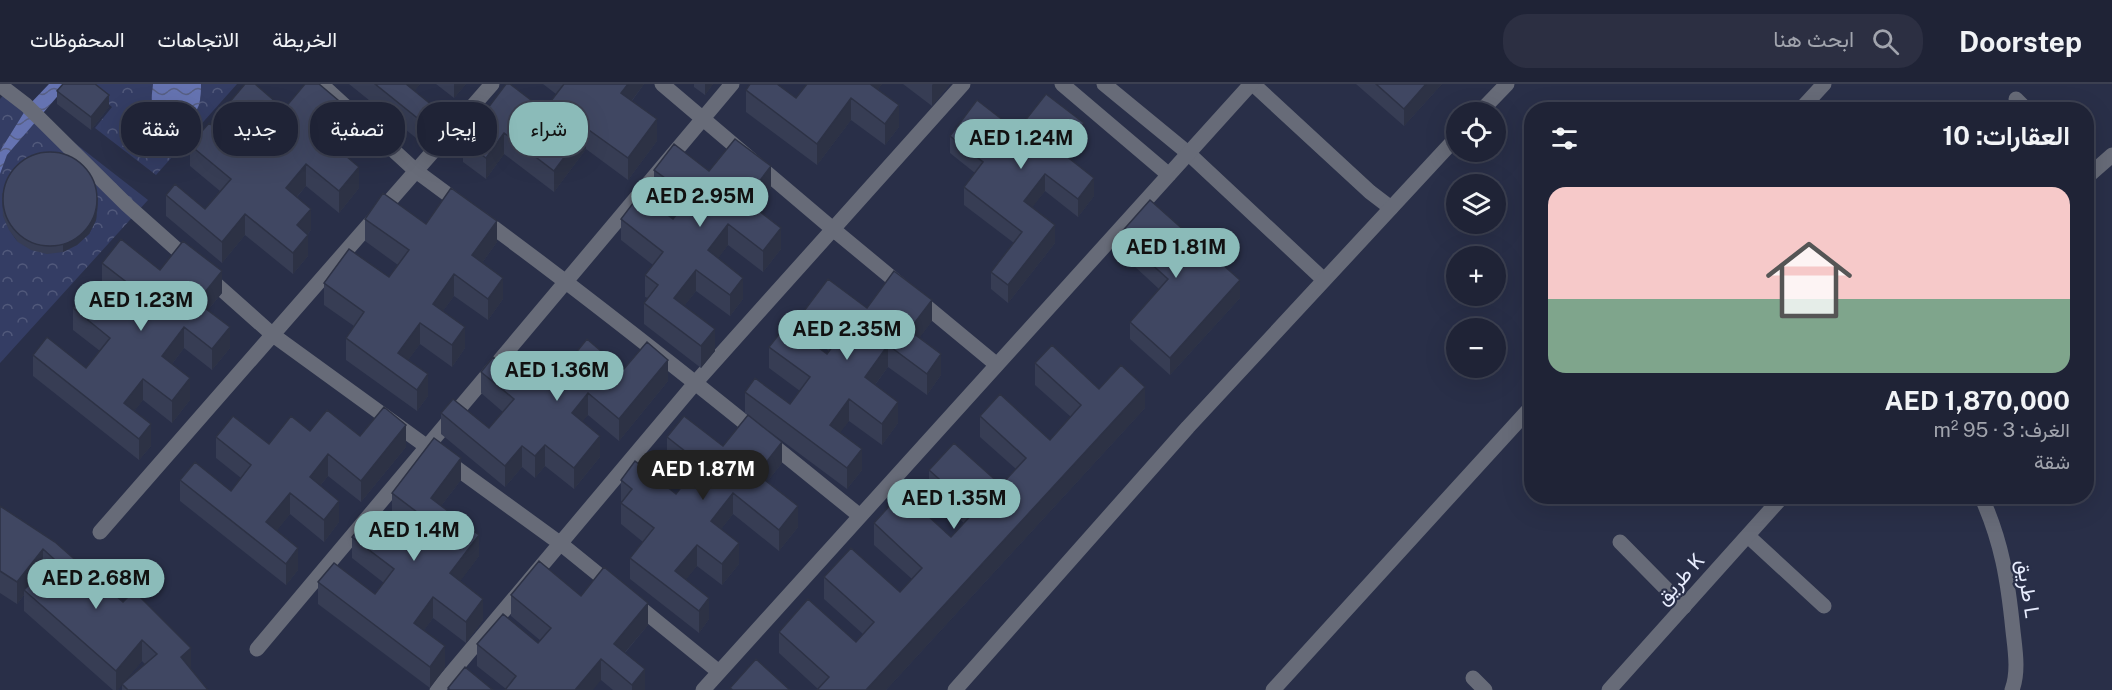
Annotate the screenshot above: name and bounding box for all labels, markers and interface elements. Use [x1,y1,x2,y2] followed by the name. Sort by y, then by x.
[1503,14,1923,68] search box
[1869,25,1902,58] icon: search
[1959,25,2082,58] text: Doorstep
[1773,26,1854,52] text: ابحث هنا
[30,27,125,52] text: المحفوظات
[158,27,239,52] text: الاتجاهات
[272,27,337,52] text: الخريطة
[121,102,201,156] chip: شقة
[213,102,298,156] chip: جديد
[310,102,405,156] chip: تصفية
[417,102,497,156] chip: إيجار
[509,102,588,156] chip: شراء
[1446,102,1506,378] map controls
[1446,102,1506,162] button: locate
[952,119,1090,170] pin: AED 1.24M
[1942,120,2070,151] text: العقارات: 10
[1548,122,1581,155] icon: filters
[969,126,1073,150] text: AED 1.24M
[1446,174,1506,234] button: layers
[631,177,769,228] pin: AED 2.95M
[645,184,755,208] text: AED 2.95M
[1755,226,1863,334] icon: home
[1107,228,1245,279] pin: AED 1.81M
[1126,235,1226,259] text: AED 1.81M
[1446,246,1506,306] button: +
[72,281,210,332] pin: AED 1.23M
[89,288,193,312] text: AED 1.23M
[778,310,916,361] pin: AED 2.35M
[792,317,902,341] text: AED 2.35M
[1446,318,1506,378] button: −
[488,351,626,402] pin: AED 1.36M
[505,358,609,382] text: AED 1.36M
[1885,385,2070,416] text: AED 1,870,000
[1934,418,2070,442] text: الغرف: 3 · 95 m²
[634,450,772,501] pin: AED 1.87M
[2034,450,2070,474] text: شقة
[651,457,755,481] text: AED 1.87M
[885,479,1023,530] pin: AED 1.35M
[901,486,1007,510] text: AED 1.35M
[352,511,476,562] pin: AED 1.4M
[368,518,460,542] text: AED 1.4M
[1651,548,1710,610] street label: طريق K
[2011,558,2044,620] street label: طريق L
[27,559,165,610] pin: AED 2.68M
[41,566,151,590] text: AED 2.68M

